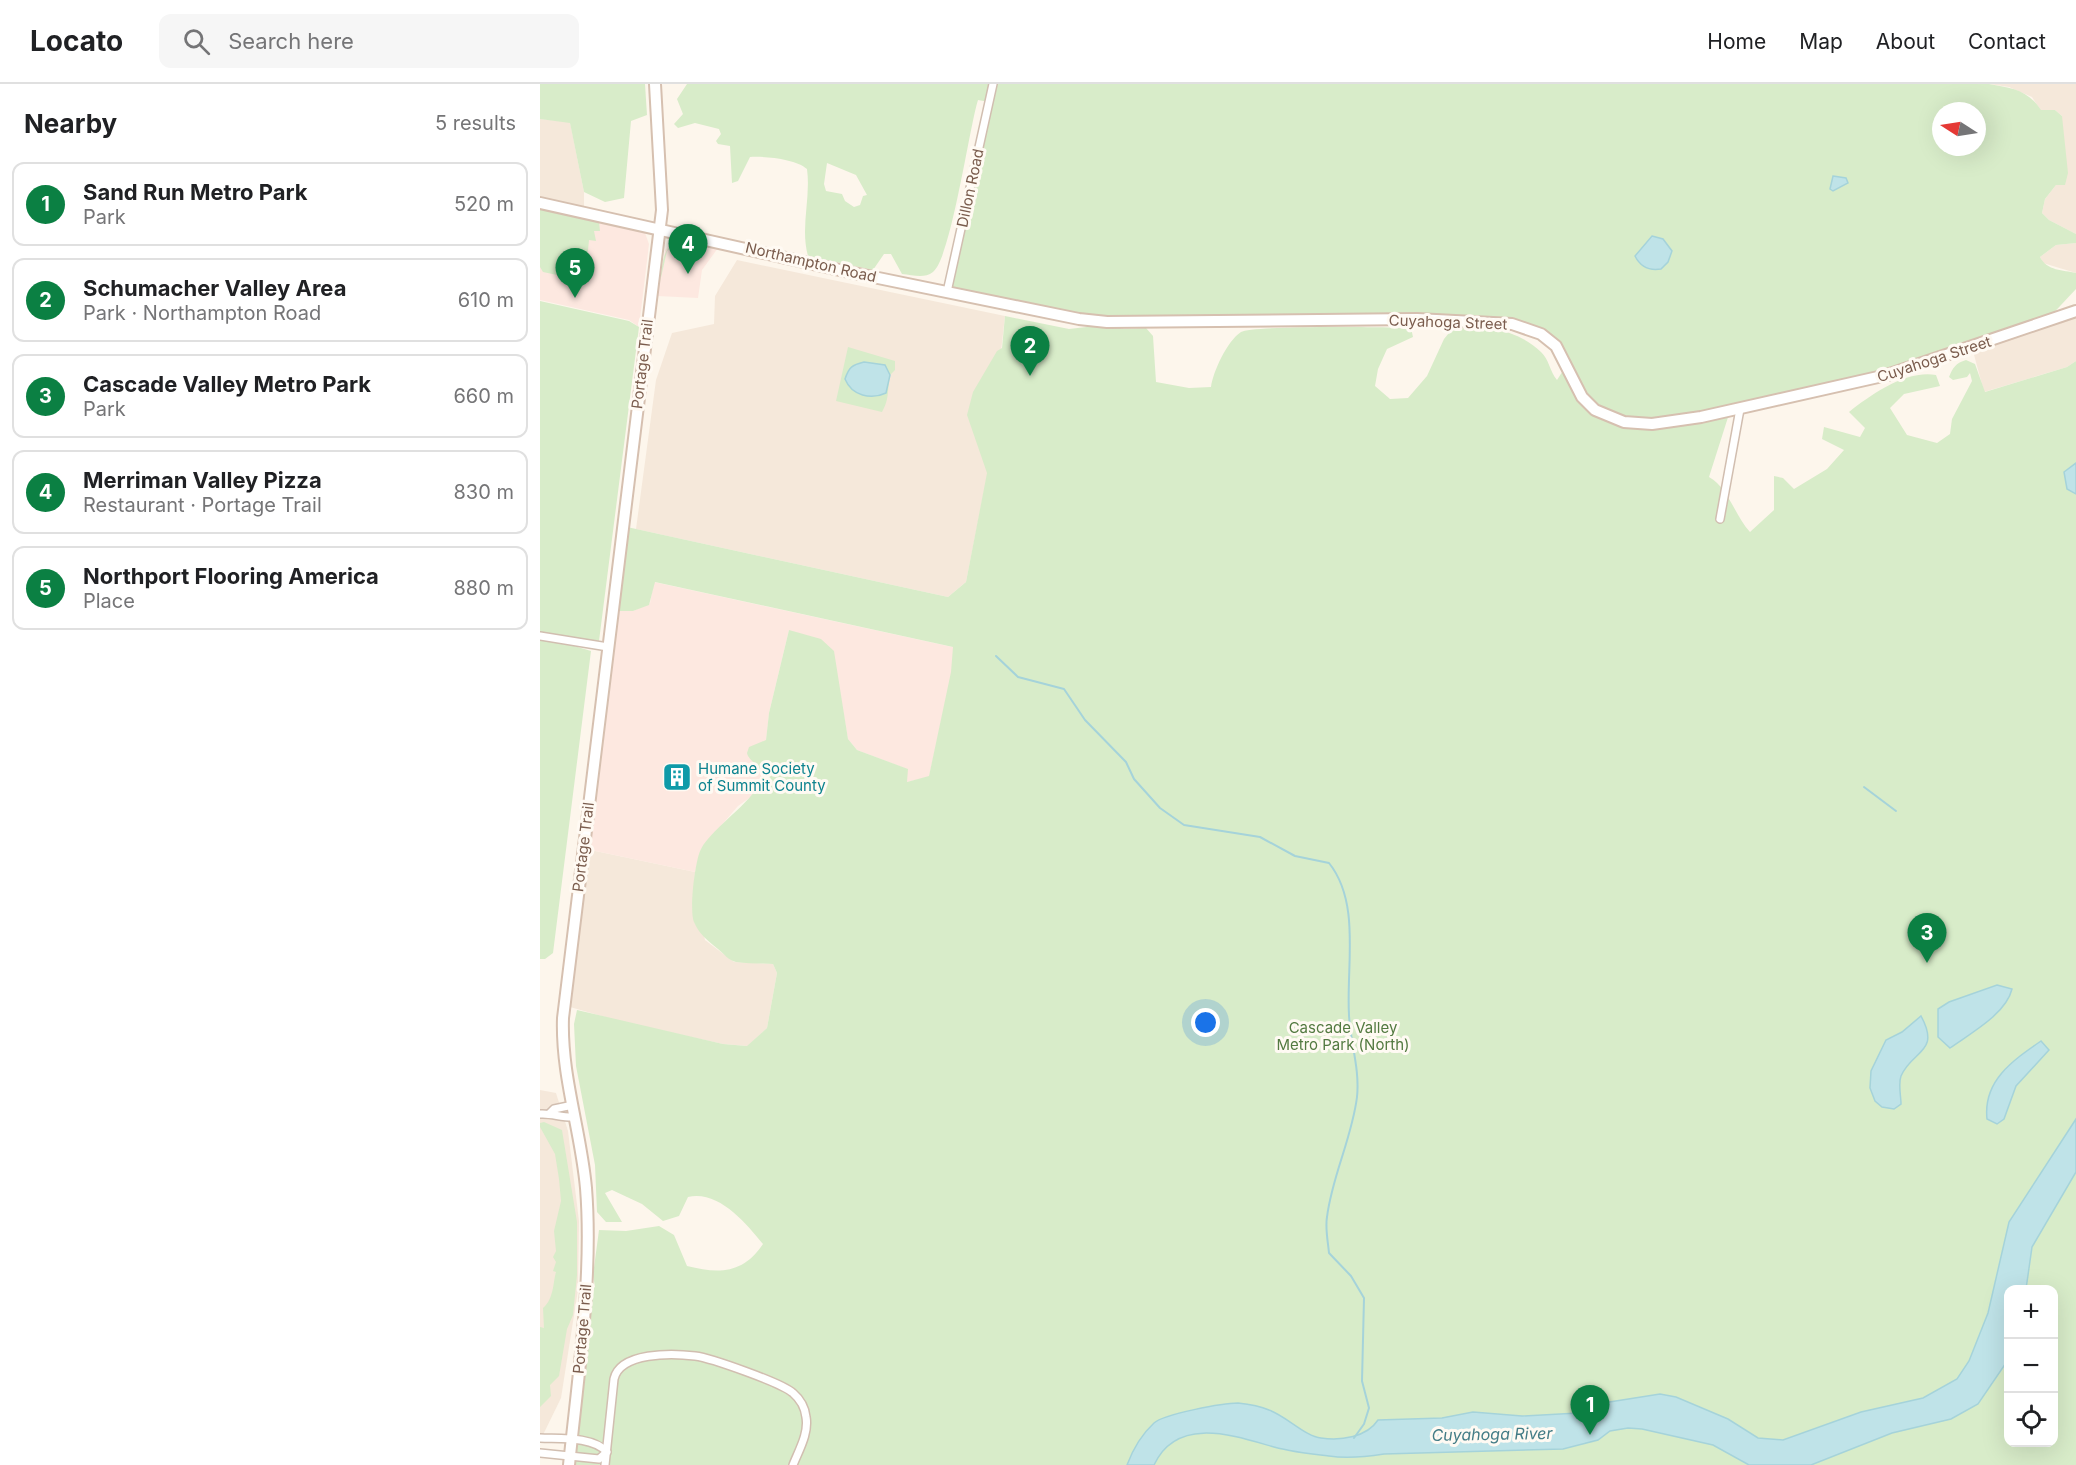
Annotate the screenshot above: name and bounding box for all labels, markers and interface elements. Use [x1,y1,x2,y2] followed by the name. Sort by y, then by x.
[159,14,579,68] search box
[30,24,123,58] text: Locato
[180,25,213,58] icon: search
[228,28,354,54] text: Search here
[1707,29,1766,54] text: Home
[1799,29,1843,54] text: Map
[1876,29,1935,54] text: About
[1968,29,2046,54] text: Contact
[1932,102,1986,156] north arrow
[24,108,117,139] text: Nearby
[435,111,516,135] text: 5 results
[952,147,988,229] street label: Dillon Road
[83,179,308,205] text: Sand Run Metro Park
[41,192,50,216] text: 1
[454,192,514,216] text: 520 m
[83,205,126,229] text: Park
[668,224,708,274] pin: 4
[744,238,878,286] street label: Northampton Road
[555,248,594,298] pin: 5
[83,275,346,301] text: Schumacher Valley Area
[39,288,52,312] text: 2
[458,288,514,312] text: 610 m
[83,301,321,325] text: Park · Northampton Road
[1388,310,1508,334] street label: Cuyahoga Street
[627,318,657,410] street label: Portage Trail
[1010,326,1050,376] pin: 2
[1875,332,1993,386] street label: Cuyahoga Street
[83,371,371,397] text: Cascade Valley Metro Park
[39,384,52,408] text: 3
[453,384,514,408] text: 660 m
[83,397,126,421] text: Park
[83,467,322,493] text: Merriman Valley Pizza
[39,480,52,504] text: 4
[454,480,514,504] text: 830 m
[83,493,322,517] text: Restaurant · Portage Trail
[83,563,379,589] text: Northport Flooring America
[39,576,52,600] text: 5
[453,576,514,600] text: 880 m
[83,589,135,613] text: Place
[698,759,826,795] place label: Humane Society of Summit County
[661,761,693,793] building icon: Humane Society of Summit County
[568,801,598,893] street label: Portage Trail
[1908,914,1946,963] pin: 3
[1191,1008,1220,1037] your location
[1276,1018,1410,1054] park label: Cascade Valley Metro Park (North)
[569,1283,595,1375] street label: Portage Trail
[2004,1285,2058,1447] map controls
[2004,1285,2058,1339] button: +
[2004,1339,2058,1393] button: −
[1570,1386,1610,1435] pin: 1
[2004,1393,2058,1447] button: locate
[1431,1423,1554,1445] water label: Cuyahoga River

